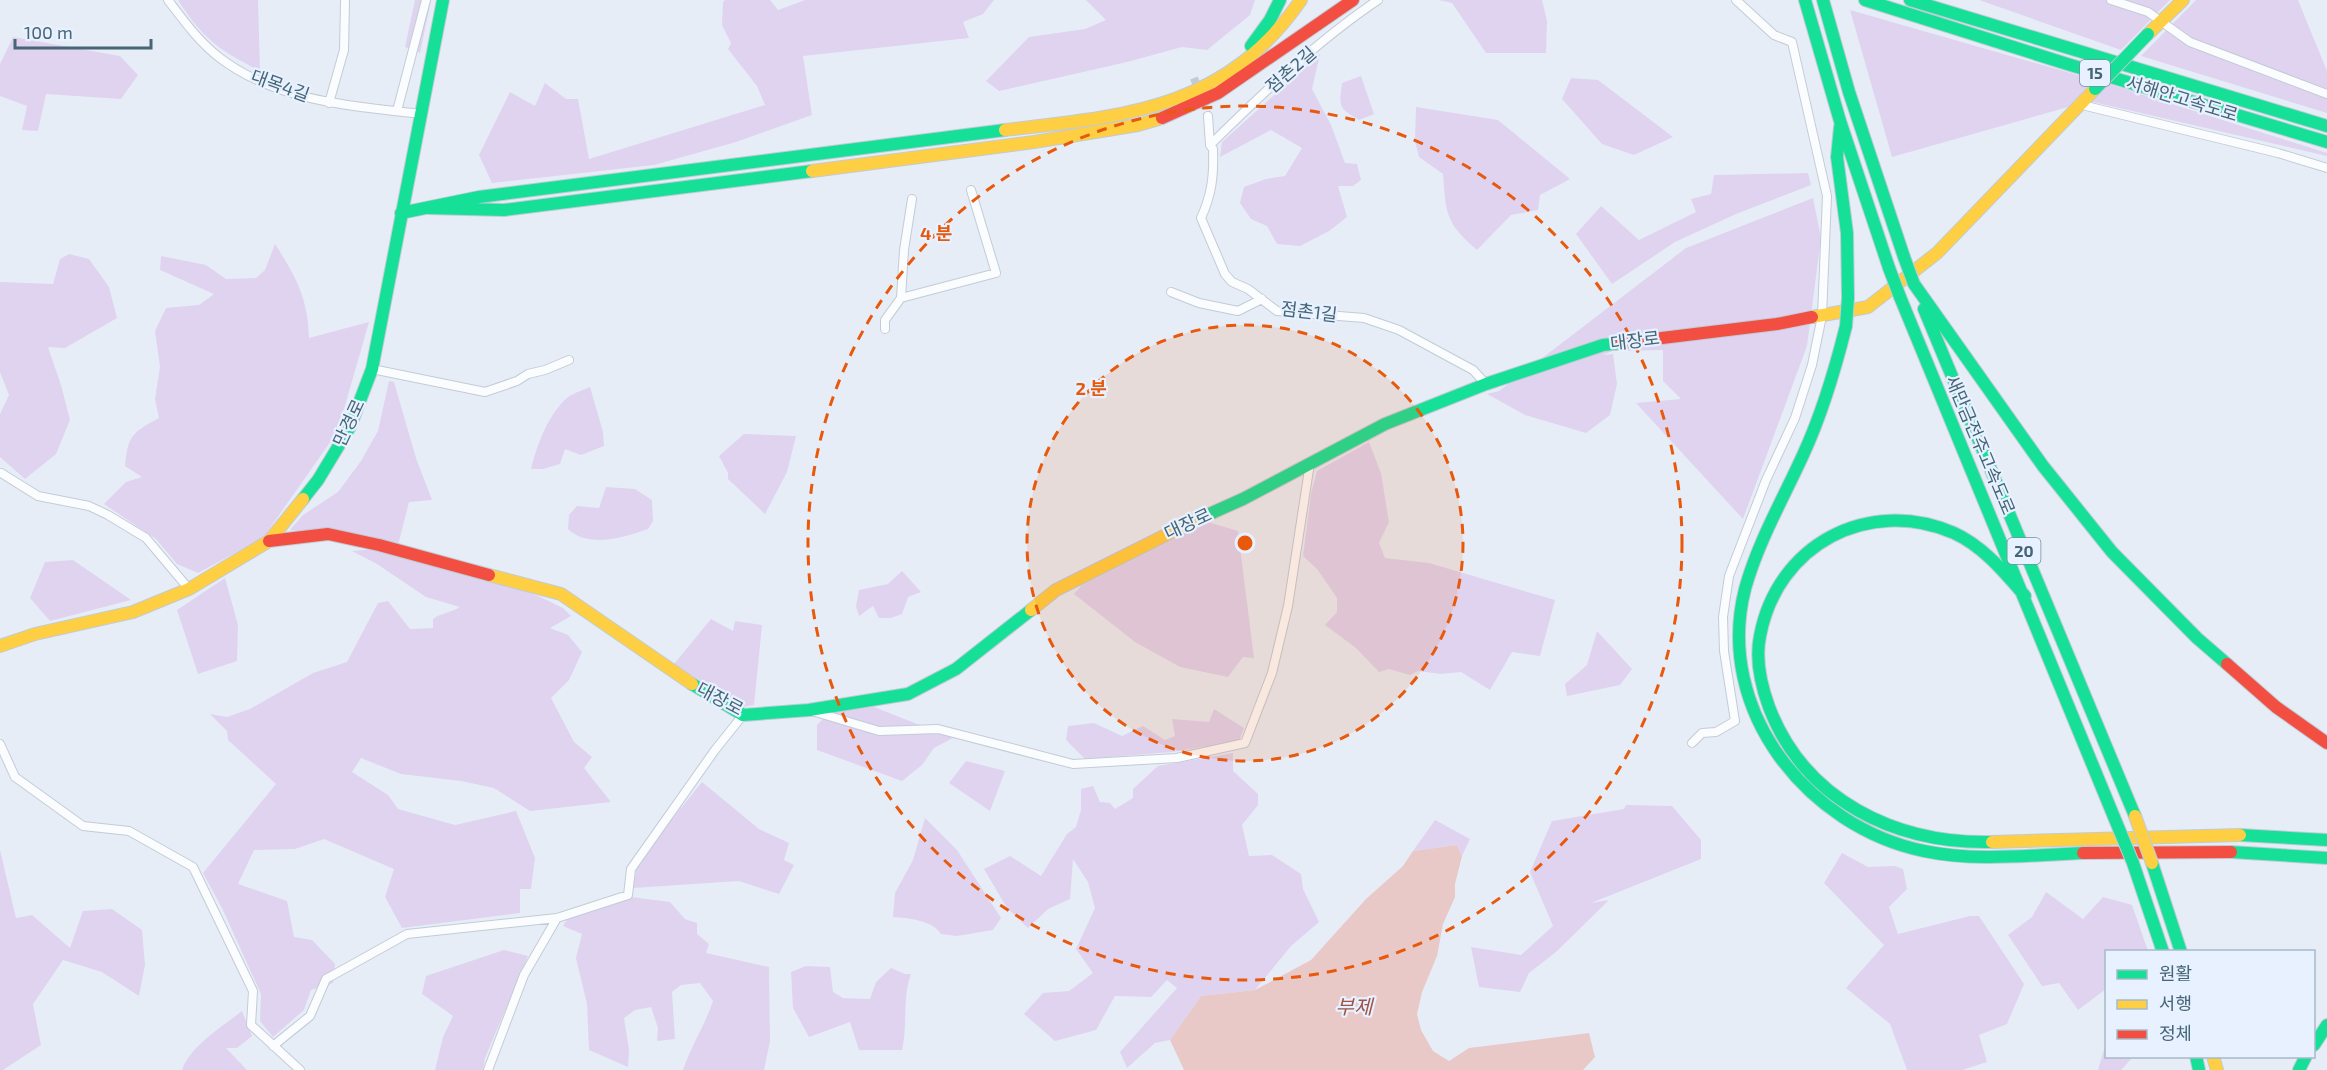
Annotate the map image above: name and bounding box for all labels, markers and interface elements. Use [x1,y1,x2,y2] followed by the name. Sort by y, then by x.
[15,12,152,50] scale bar
[24,21,73,43] text: 100 m
[1261,41,1320,97] street label: 점촌2길
[2080,60,2110,86] road number: 15
[248,64,313,106] street label: 대목4길
[2124,71,2241,126] street label: 서해안고속도로
[920,222,952,244] text: 4 분
[1280,297,1339,325] street label: 점촌1길
[1609,326,1661,354] street label: 대장로
[1942,372,2020,518] street label: 새만금전주고속도로
[1076,377,1107,399] text: 2 분
[328,395,369,450] street label: 만경로
[1160,503,1215,544] street label: 대장로
[1235,533,1255,553] centre of rings
[2008,538,2040,564] road number: 20
[693,677,748,719] street label: 대장로
[2105,950,2315,1058] legend
[2159,962,2192,984] text: 원활
[2159,992,2192,1014] text: 서행
[1336,994,1375,1018] water label: 부제
[2159,1022,2192,1044] text: 정체

